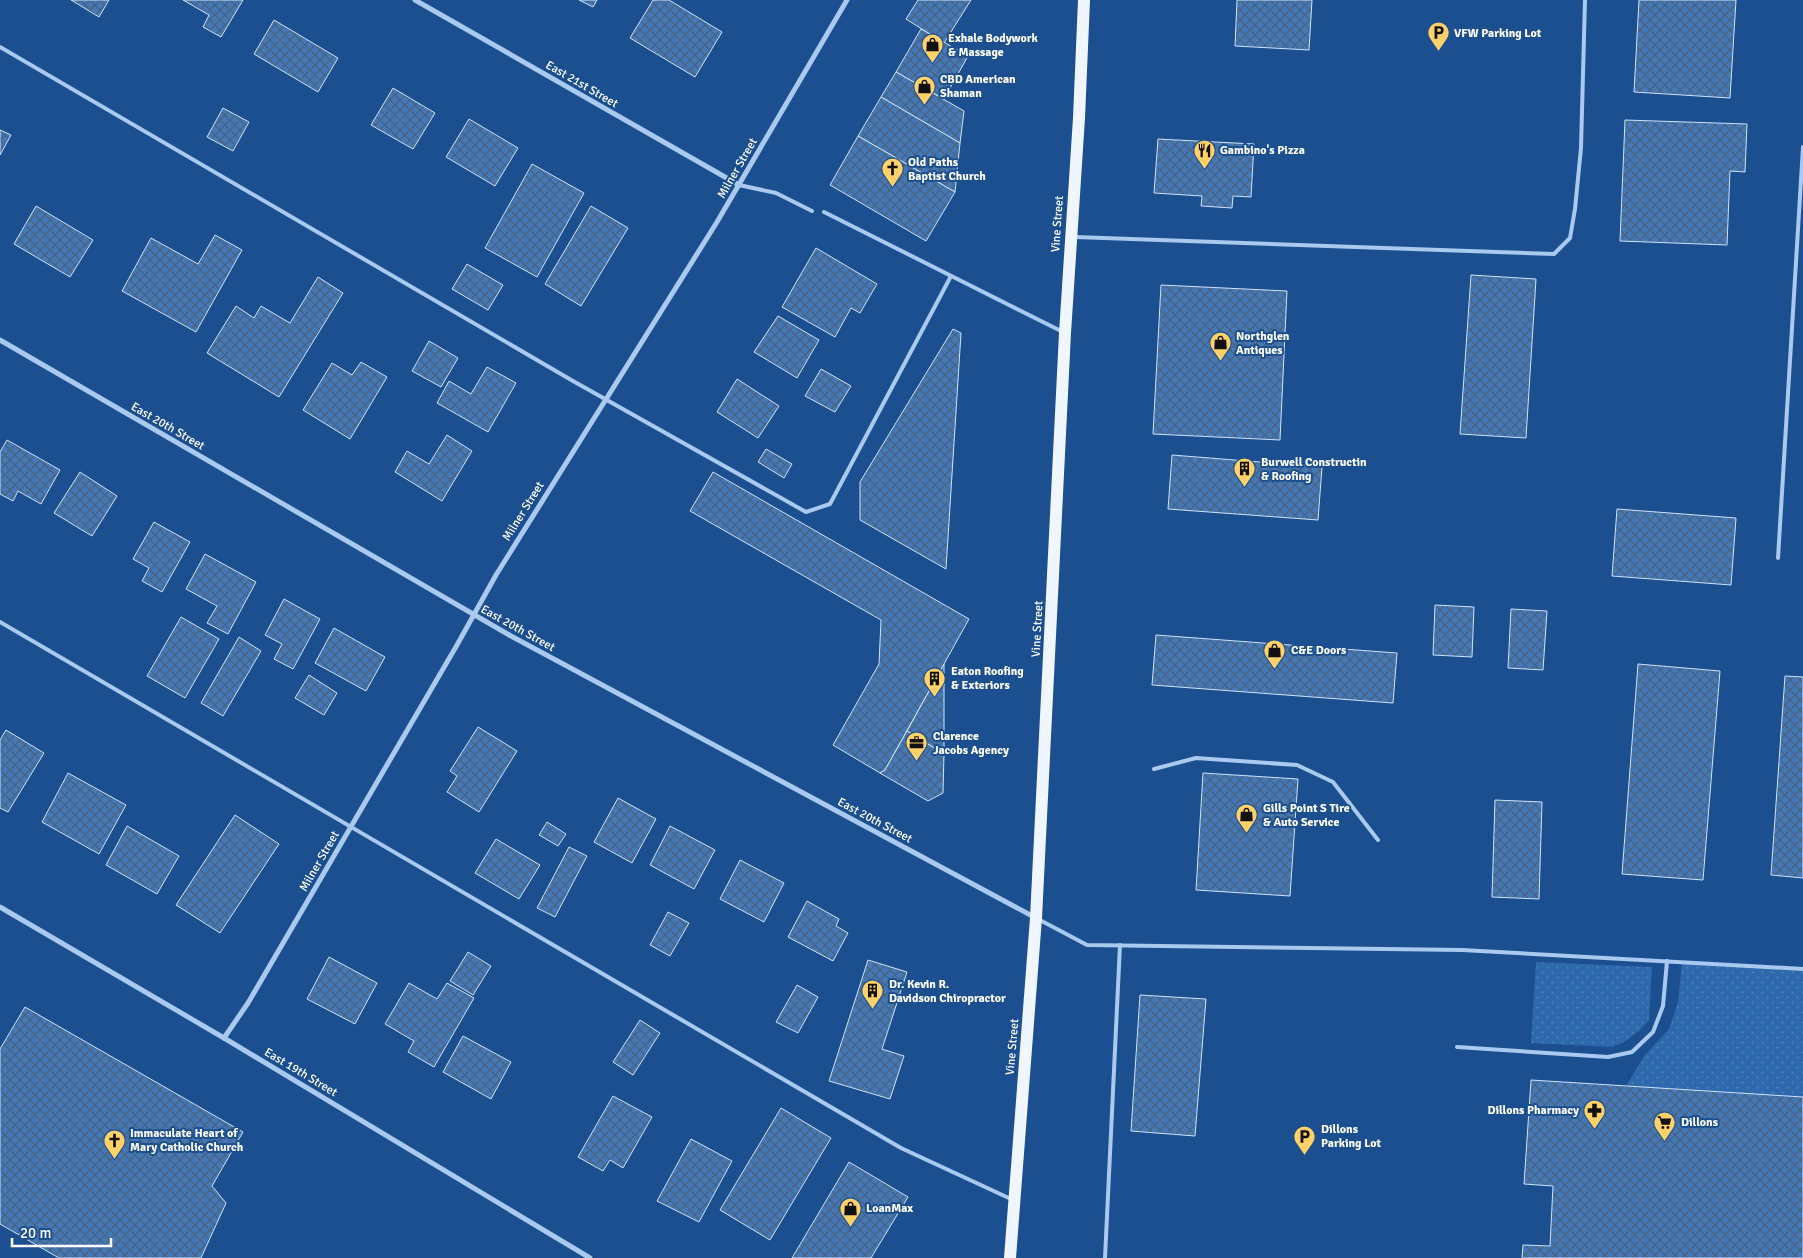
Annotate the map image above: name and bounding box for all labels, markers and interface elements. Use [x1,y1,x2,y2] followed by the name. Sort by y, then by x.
[1426,21,1450,52] parking icon: VFW Parking Lot
[1454,26,1542,41] place label: VFW Parking Lot
[948,31,1039,60] place label: Exhale Bodywork & Massage
[920,33,944,64] shop icon: Exhale Bodywork & Massage
[543,58,621,111] street label: East 21st Street
[940,72,1016,101] place label: CBD American Shaman
[912,74,936,105] shop icon: CBD American Shaman
[714,135,761,201] street label: Milner Street
[1192,138,1216,169] restaurant icon: Gambino's Pizza
[1220,143,1305,158] place label: Gambino's Pizza
[908,155,986,184] place label: Old Paths Baptist Church
[880,157,904,188] church icon: Old Paths Baptist Church
[1048,195,1067,253] street label: Vine Street
[1236,329,1290,358] place label: Northglen Antiques
[1208,331,1232,362] shop icon: Northglen Antiques
[128,399,207,454] street label: East 20th Street
[1261,455,1367,484] place label: Burwell Constructin & Roofing
[1233,457,1257,488] building icon: Burwell Constructin & Roofing
[499,479,548,544] street label: Milner Street
[1029,600,1046,658] street label: Vine Street
[478,602,557,655] street label: East 20th Street
[1263,638,1287,669] shop icon: C&E Doors
[1291,643,1347,658] place label: C&E Doors
[951,664,1024,693] place label: Eaton Roofing & Exteriors
[923,666,947,697] building icon: Eaton Roofing & Exteriors
[933,729,1009,758] place label: Clarence Jacobs Agency
[905,731,929,762] office icon: Clarence Jacobs Agency
[835,794,915,846] street label: East 20th Street
[1263,801,1350,830] place label: Gills Point S Tire & Auto Service
[1235,803,1259,834] shop icon: Gills Point S Tire & Auto Service
[296,828,343,894] street label: Milner Street
[889,977,1006,1006] place label: Dr. Kevin R. Davidson Chiropractor
[861,979,885,1010] building icon: Dr. Kevin R. Davidson Chiropractor
[1003,1018,1022,1076] street label: Vine Street
[262,1045,340,1100] street label: East 19th Street
[1583,1098,1607,1129] pharmacy icon: Dillons Pharmacy
[1487,1103,1579,1118] place label: Dillons Pharmacy
[1653,1110,1677,1141] supermarket icon: Dillons
[1681,1115,1719,1130] place label: Dillons
[1321,1122,1382,1151] place label: Dillons Parking Lot
[1293,1124,1317,1155] parking icon: Dillons Parking Lot
[130,1126,244,1155] place label: Immaculate Heart of Mary Catholic Church
[102,1128,126,1159] church icon: Immaculate Heart of Mary Catholic Church
[838,1196,862,1227] shop icon: LoanMax
[866,1201,913,1216] place label: LoanMax
[12,1216,111,1248] scale bar
[20,1224,51,1242] text: 20 m

